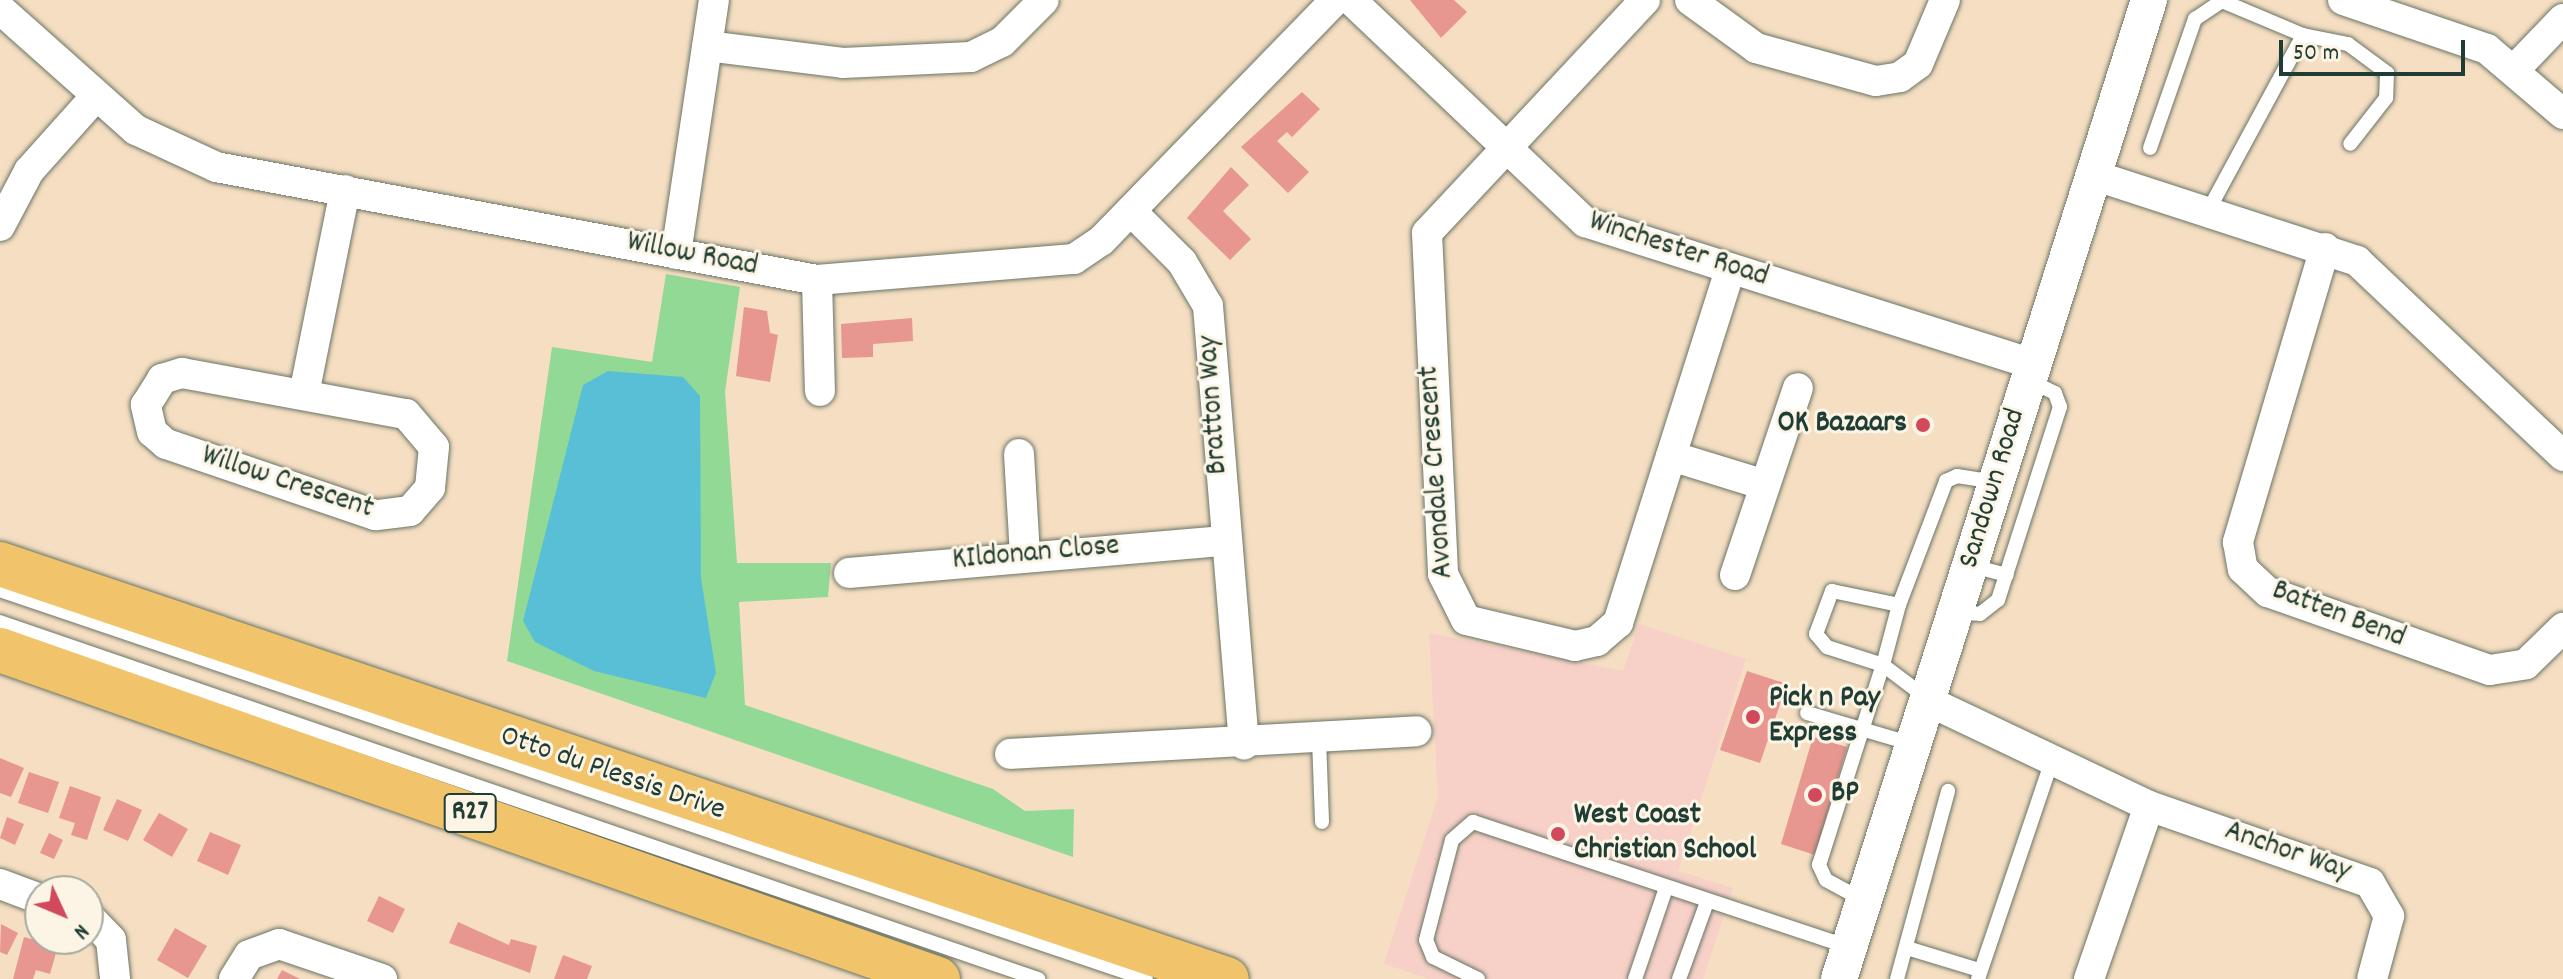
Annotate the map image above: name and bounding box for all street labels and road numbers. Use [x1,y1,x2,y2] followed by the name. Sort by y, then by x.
[1584,205,1772,297] street label: Winchester Road
[623,226,761,286] street label: Willow Road
[1192,334,1238,476] street label: Bratton Way
[1413,364,1463,580] street label: Avondale Crescent
[1953,405,2035,573] street label: Sandown Road
[197,439,377,529] street label: Willow Crescent
[951,530,1121,580] street label: KIldonan Close
[2266,574,2410,658] street label: Batten Bend
[495,720,729,830] street label: Otto du Plessis Drive
[442,789,498,837] road number: R27
[2219,815,2355,891] street label: Anchor Way

